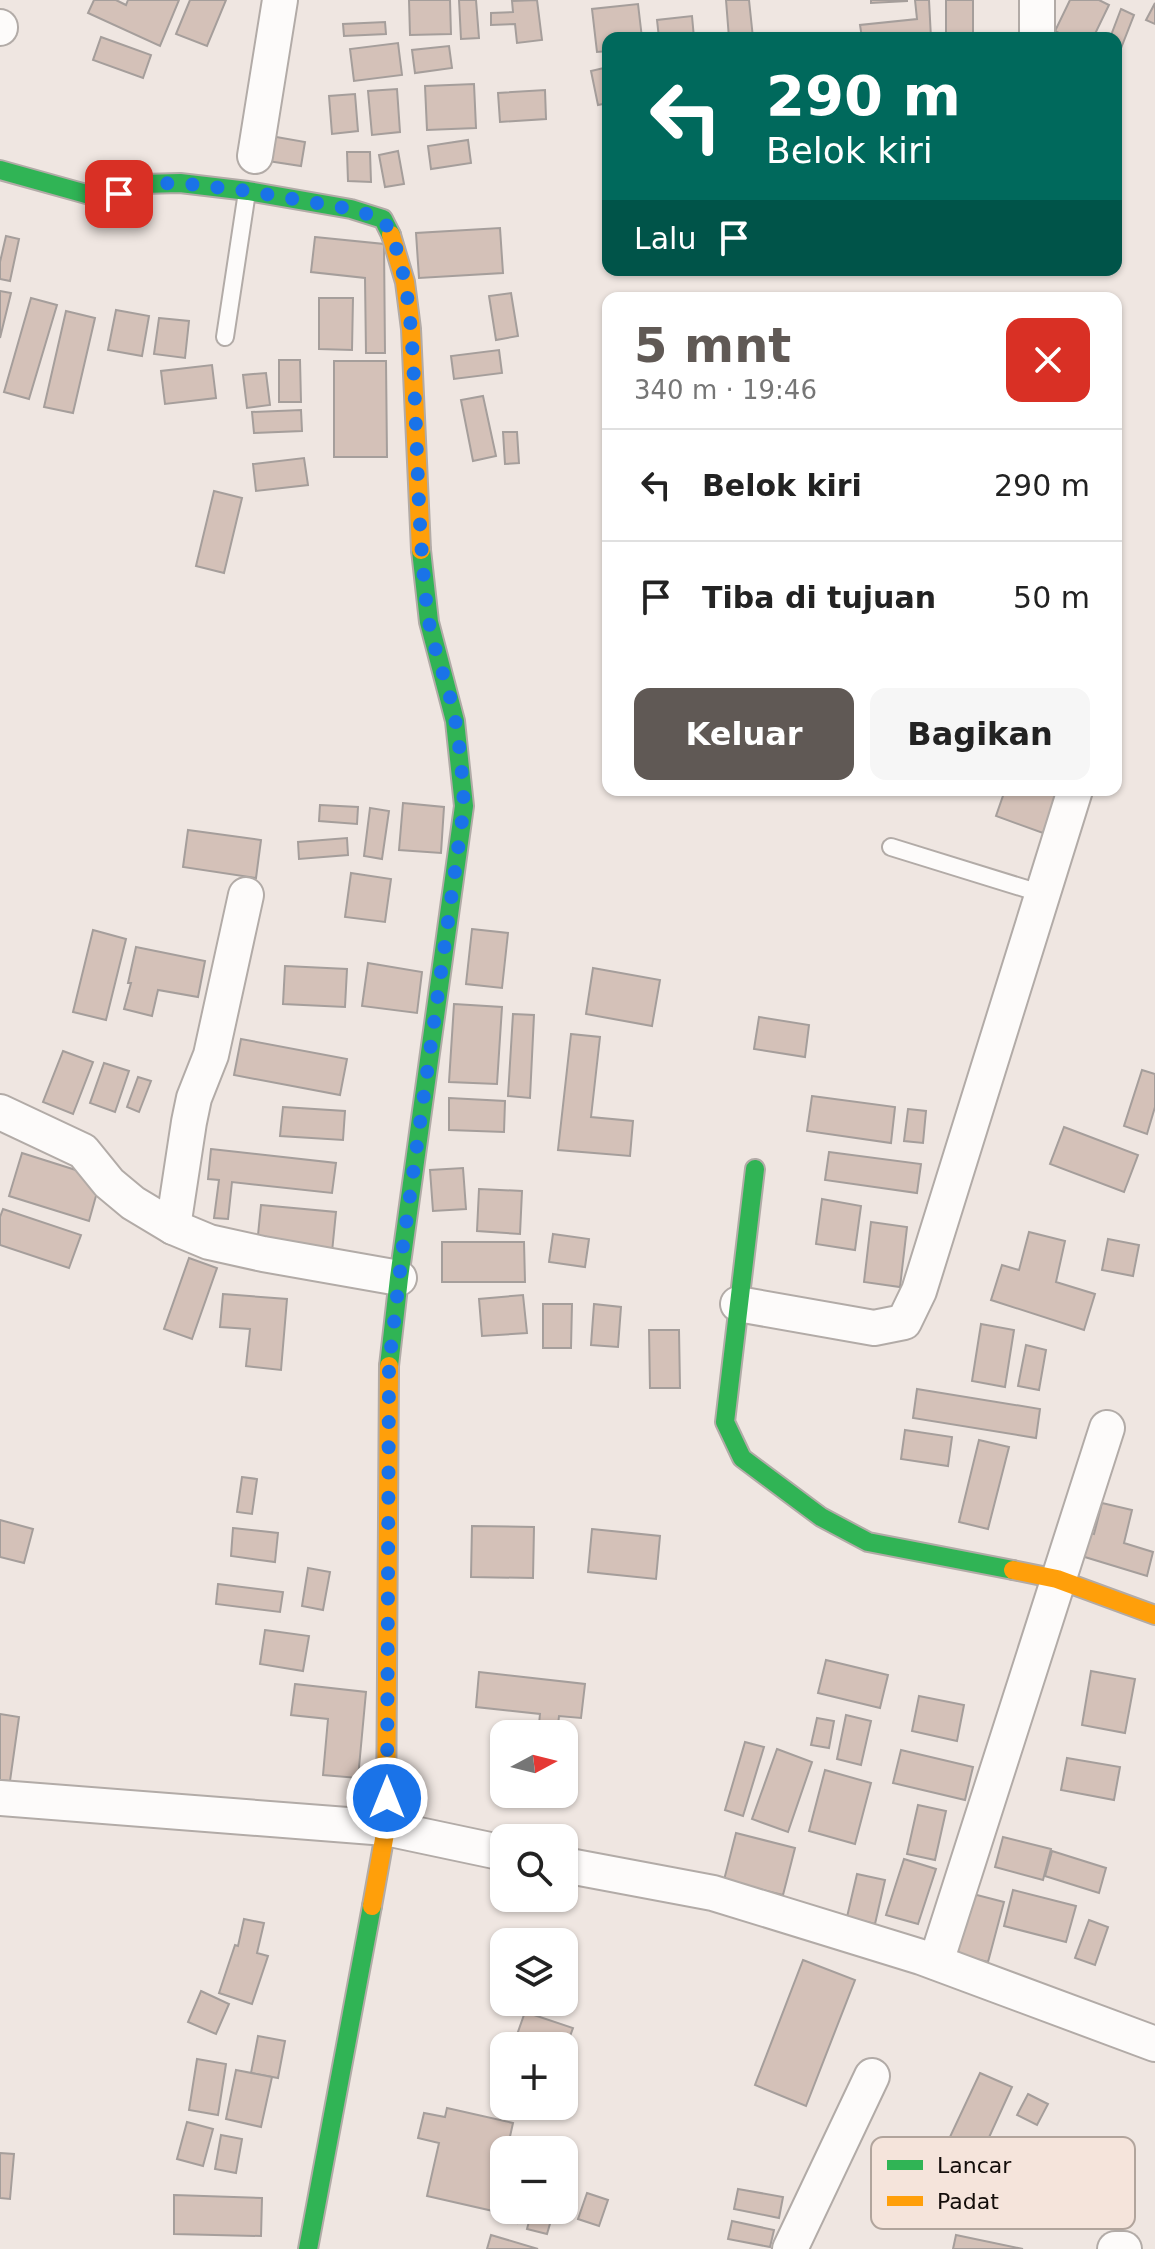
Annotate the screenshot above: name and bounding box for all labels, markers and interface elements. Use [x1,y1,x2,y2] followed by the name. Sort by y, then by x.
[766,63,961,128] text: 290 m
[634,64,738,168] icon: left
[766,130,933,171] text: Belok kiri
[85,160,153,228] pin
[97,172,141,216] icon: arrive
[712,216,756,260] icon: arrive
[634,221,696,256] text: Lalu
[634,317,791,373] text: 5 mnt
[1006,318,1090,402] button: close
[634,375,817,405] text: 340 m · 19:46
[634,463,678,507] icon: left
[702,468,862,503] text: Belok kiri
[994,468,1090,503] text: 290 m
[634,575,678,619] icon: arrive
[702,580,936,615] text: Tiba di tujuan
[1013,580,1090,615] text: 50 m
[634,688,854,780] button: Keluar
[870,688,1090,780] button: Bagikan
[490,1720,578,1808] north arrow
[490,1720,578,2224] map controls
[345,1756,429,1840] position arrow
[490,1824,578,1912] button: search
[490,1928,578,2016] button: layers
[490,2032,578,2120] button: +
[490,2136,578,2224] button: −
[871,2137,1135,2229] legend
[937,2153,1012,2178] text: Lancar
[937,2189,999,2214] text: Padat

